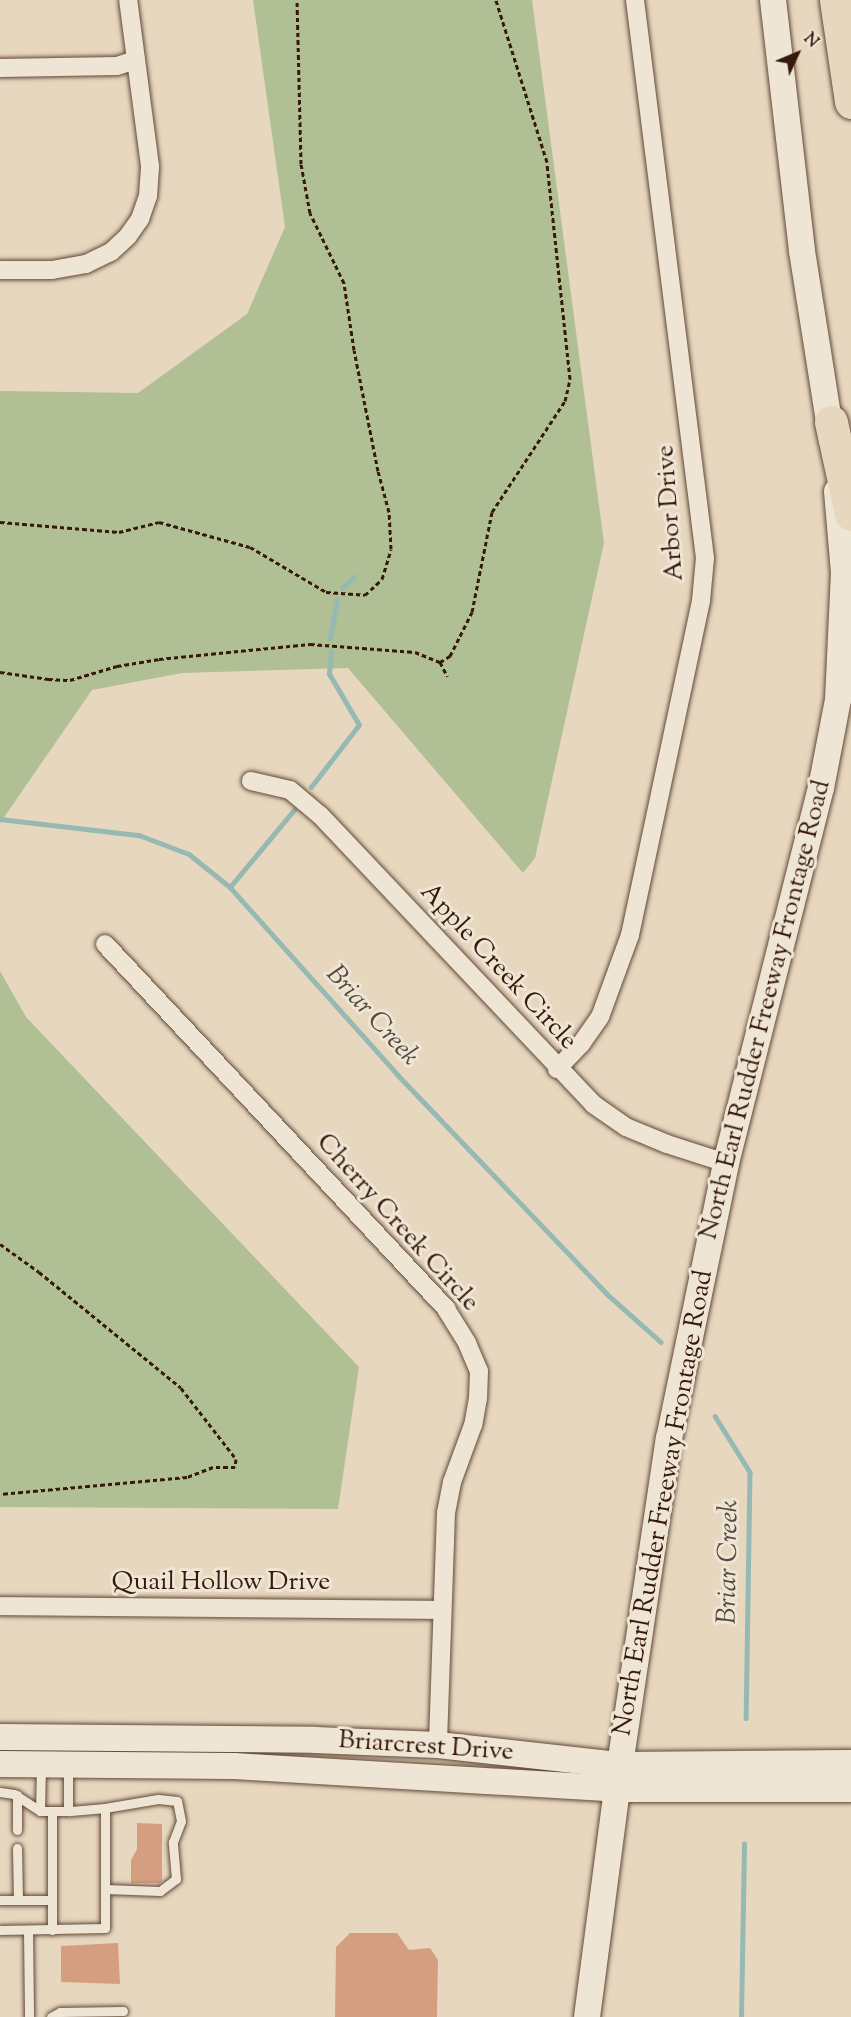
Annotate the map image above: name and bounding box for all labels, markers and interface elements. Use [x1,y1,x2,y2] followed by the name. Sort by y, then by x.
[767,24,827,84] north arrow
[798,29,823,54] text: N
[651,444,691,582] street label: Arbor Drive
[694,777,838,1243] street label: North Earl Rudder Freeway Frontage Road
[413,877,583,1057] street label: Apple Creek Circle
[318,959,426,1073] water label: Briar Creek
[309,1128,485,1318] street label: Cherry Creek Circle
[608,1268,720,1738] street label: North Earl Rudder Freeway Frontage Road
[712,1500,746,1624] water label: Briar Creek
[112,1567,330,1599] street label: Quail Hollow Drive
[337,1725,515,1769] street label: Briarcrest Drive

